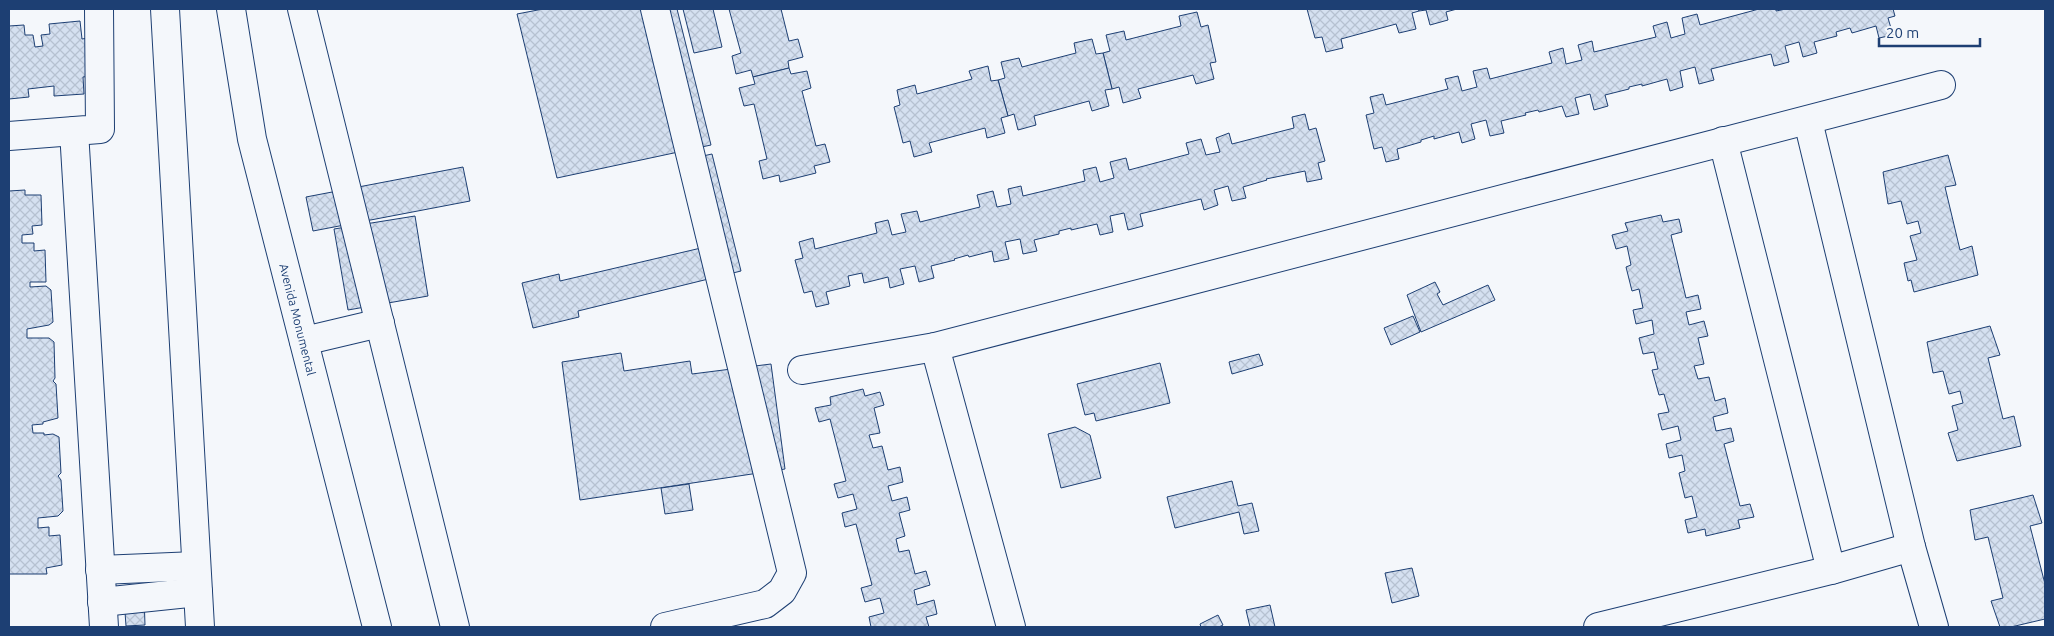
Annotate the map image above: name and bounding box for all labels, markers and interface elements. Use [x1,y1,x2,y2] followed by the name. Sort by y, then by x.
[1879,15,1980,47] scale bar
[1886,24,1919,41] text: 20 m
[278,262,319,377] street label: Avenida Monumental

